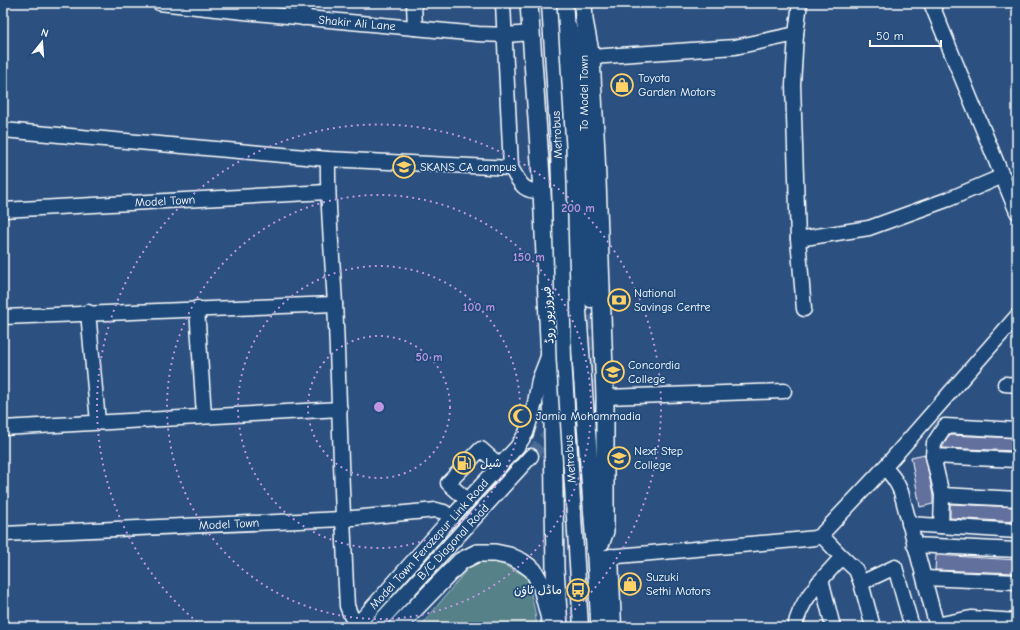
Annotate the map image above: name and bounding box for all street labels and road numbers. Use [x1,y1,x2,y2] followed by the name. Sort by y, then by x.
[318,13,396,33] street label: Shakir Ali Lane
[577,55,591,131] street label: To Model Town
[549,111,565,159] street label: Metrobus
[134,192,196,210] street label: Model Town
[539,286,558,344] street label: فیروزپور روڈ
[561,435,579,483] street label: Metrobus
[367,476,491,612] street label: Model Town Ferozepur Link Road
[414,501,492,583] street label: B/C Diagonal Road
[198,515,260,533] street label: Model Town

